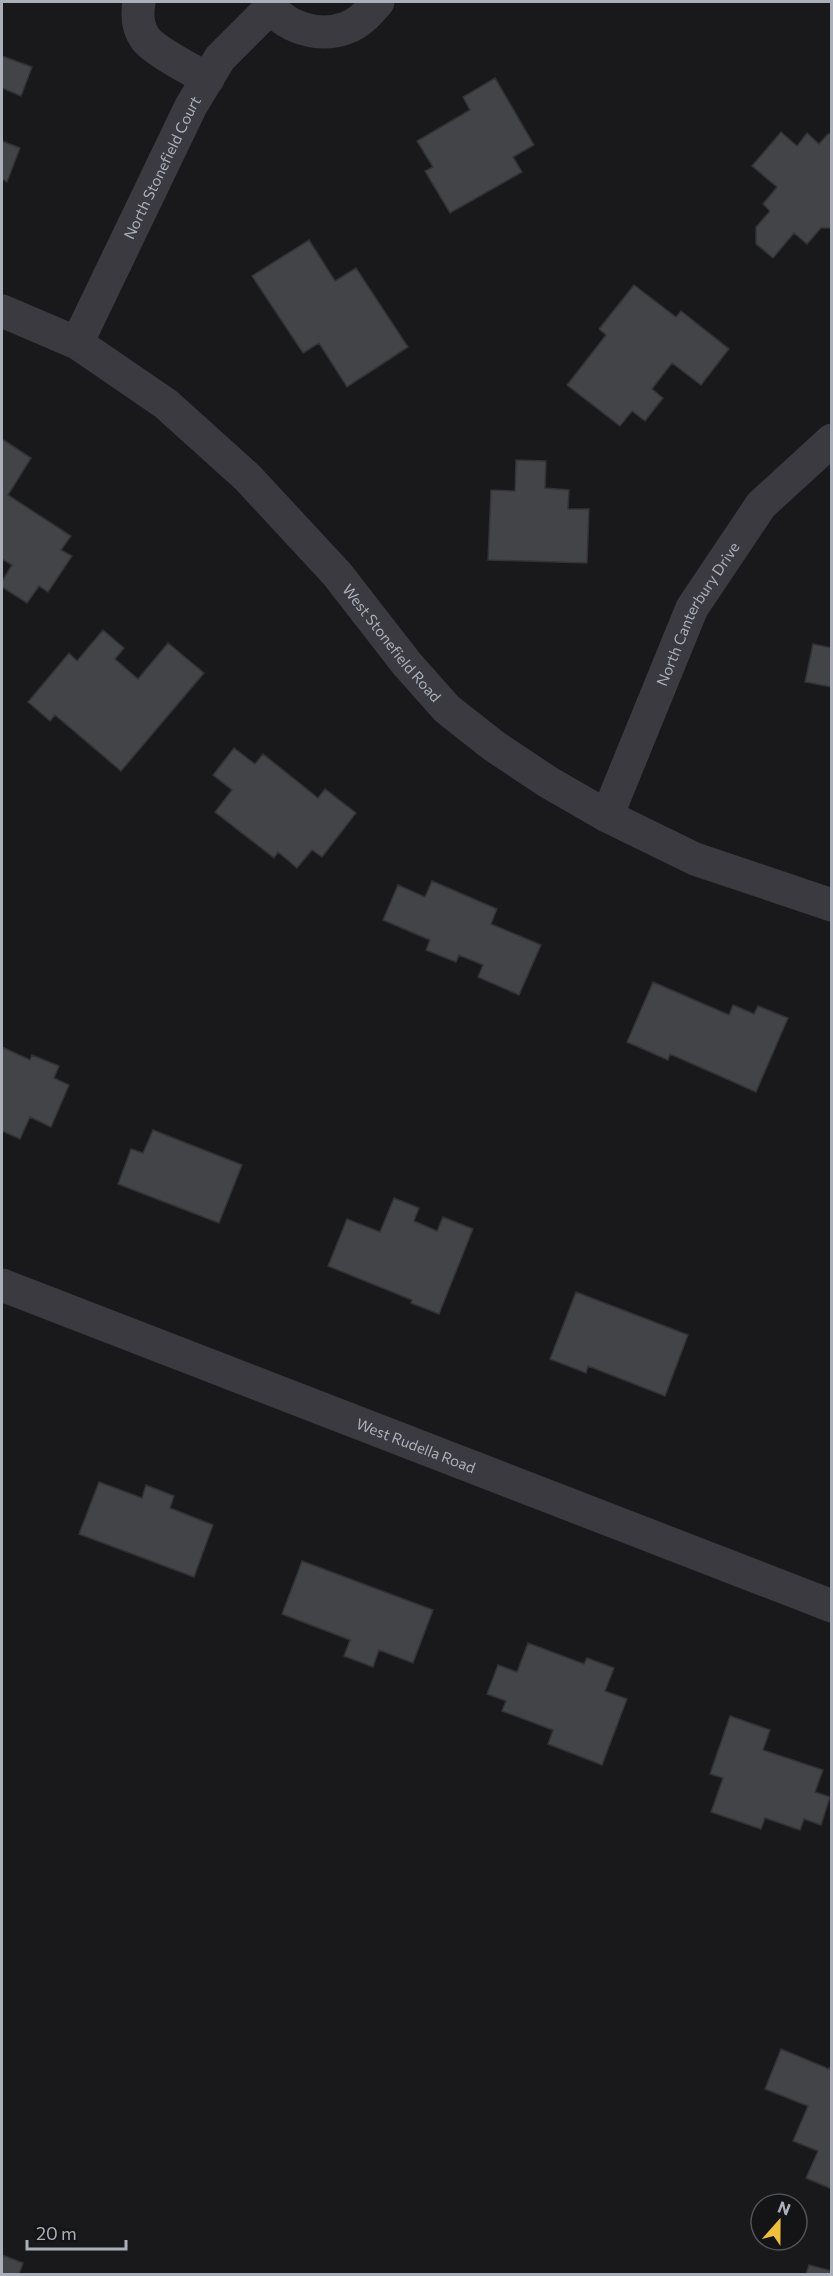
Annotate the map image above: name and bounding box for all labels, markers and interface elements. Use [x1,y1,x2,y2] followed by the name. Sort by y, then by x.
[119,92,204,242] street label: North Stonefield Court
[652,538,743,688] street label: North Canterbury Drive
[339,580,445,705] street label: West Stonefield Road
[354,1414,478,1476] street label: West Rudella Road
[749,2192,809,2252] north arrow
[776,2197,794,2219] text: N
[27,2213,126,2251] scale bar
[36,2222,77,2244] text: 20 m

